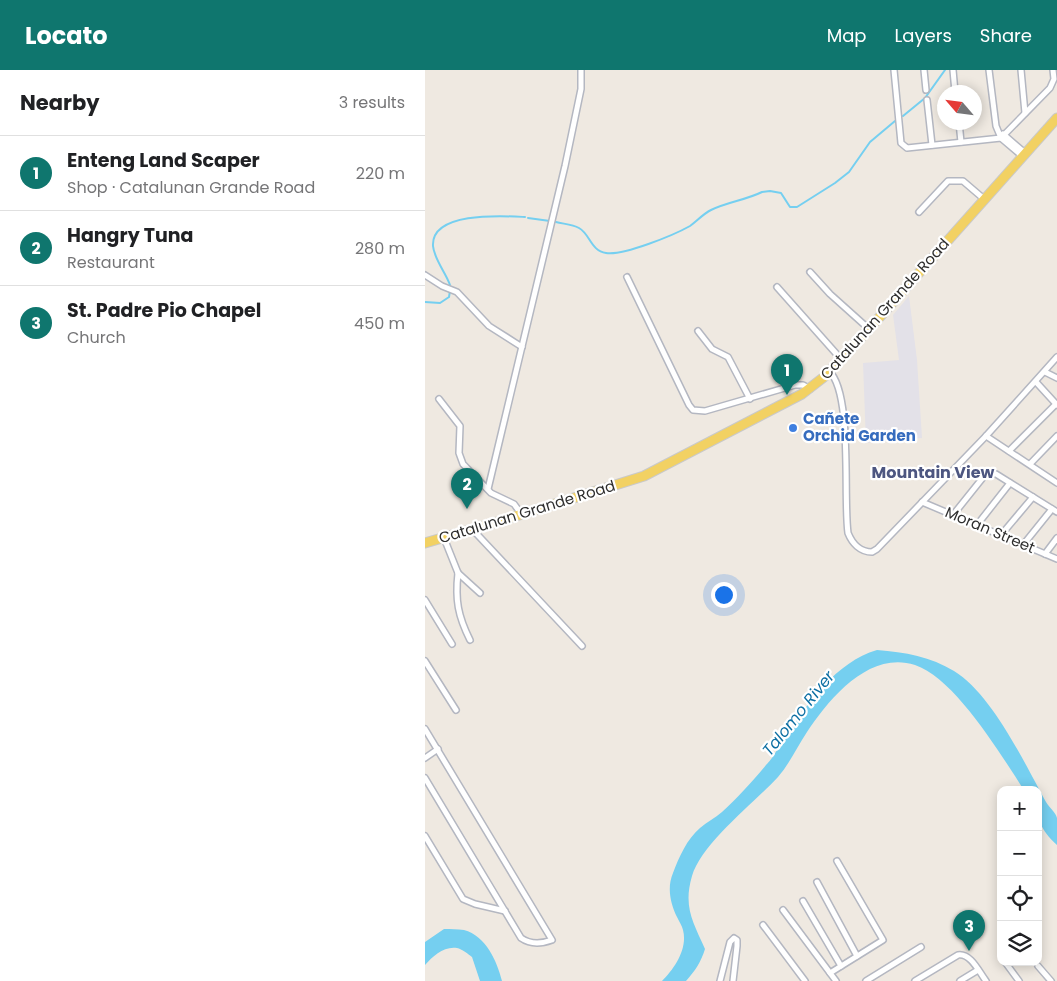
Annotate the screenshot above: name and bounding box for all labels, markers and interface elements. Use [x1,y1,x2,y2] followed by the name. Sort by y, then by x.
[25,19,108,52] text: Locato
[827,23,867,48] text: Map
[895,23,952,48] text: Layers
[980,23,1032,48] text: Share
[937,85,982,130] north arrow
[20,88,100,117] text: Nearby
[339,91,405,114] text: 3 results
[67,147,260,174] text: Enteng Land Scaper
[33,162,39,185] text: 1
[356,162,405,185] text: 220 m
[67,176,315,199] text: Shop · Catalunan Grande Road
[67,222,193,249] text: Hangry Tuna
[815,233,954,384] street label: Catalunan Grande Road
[31,237,41,260] text: 2
[355,237,405,260] text: 280 m
[67,251,155,274] text: Restaurant
[67,297,261,324] text: St. Padre Pio Chapel
[31,312,41,335] text: 3
[354,312,405,335] text: 450 m
[67,326,126,349] text: Church
[771,354,803,395] pin: 1
[803,408,916,446] place label: Cañete Orchid Garden
[787,422,799,434] marker: Cañete Orchid Garden
[872,461,995,484] district label: Mountain View
[451,468,483,509] pin: 2
[436,475,618,548] street label: Catalunan Grande Road
[942,501,1038,558] street label: Moran Street
[711,582,737,608] your location
[757,665,841,761] water label: Talomo River
[997,786,1042,966] map controls
[997,786,1042,831] button: +
[997,831,1042,876] button: −
[997,876,1042,921] button: locate
[953,910,985,951] pin: 3
[997,921,1042,966] button: layers

